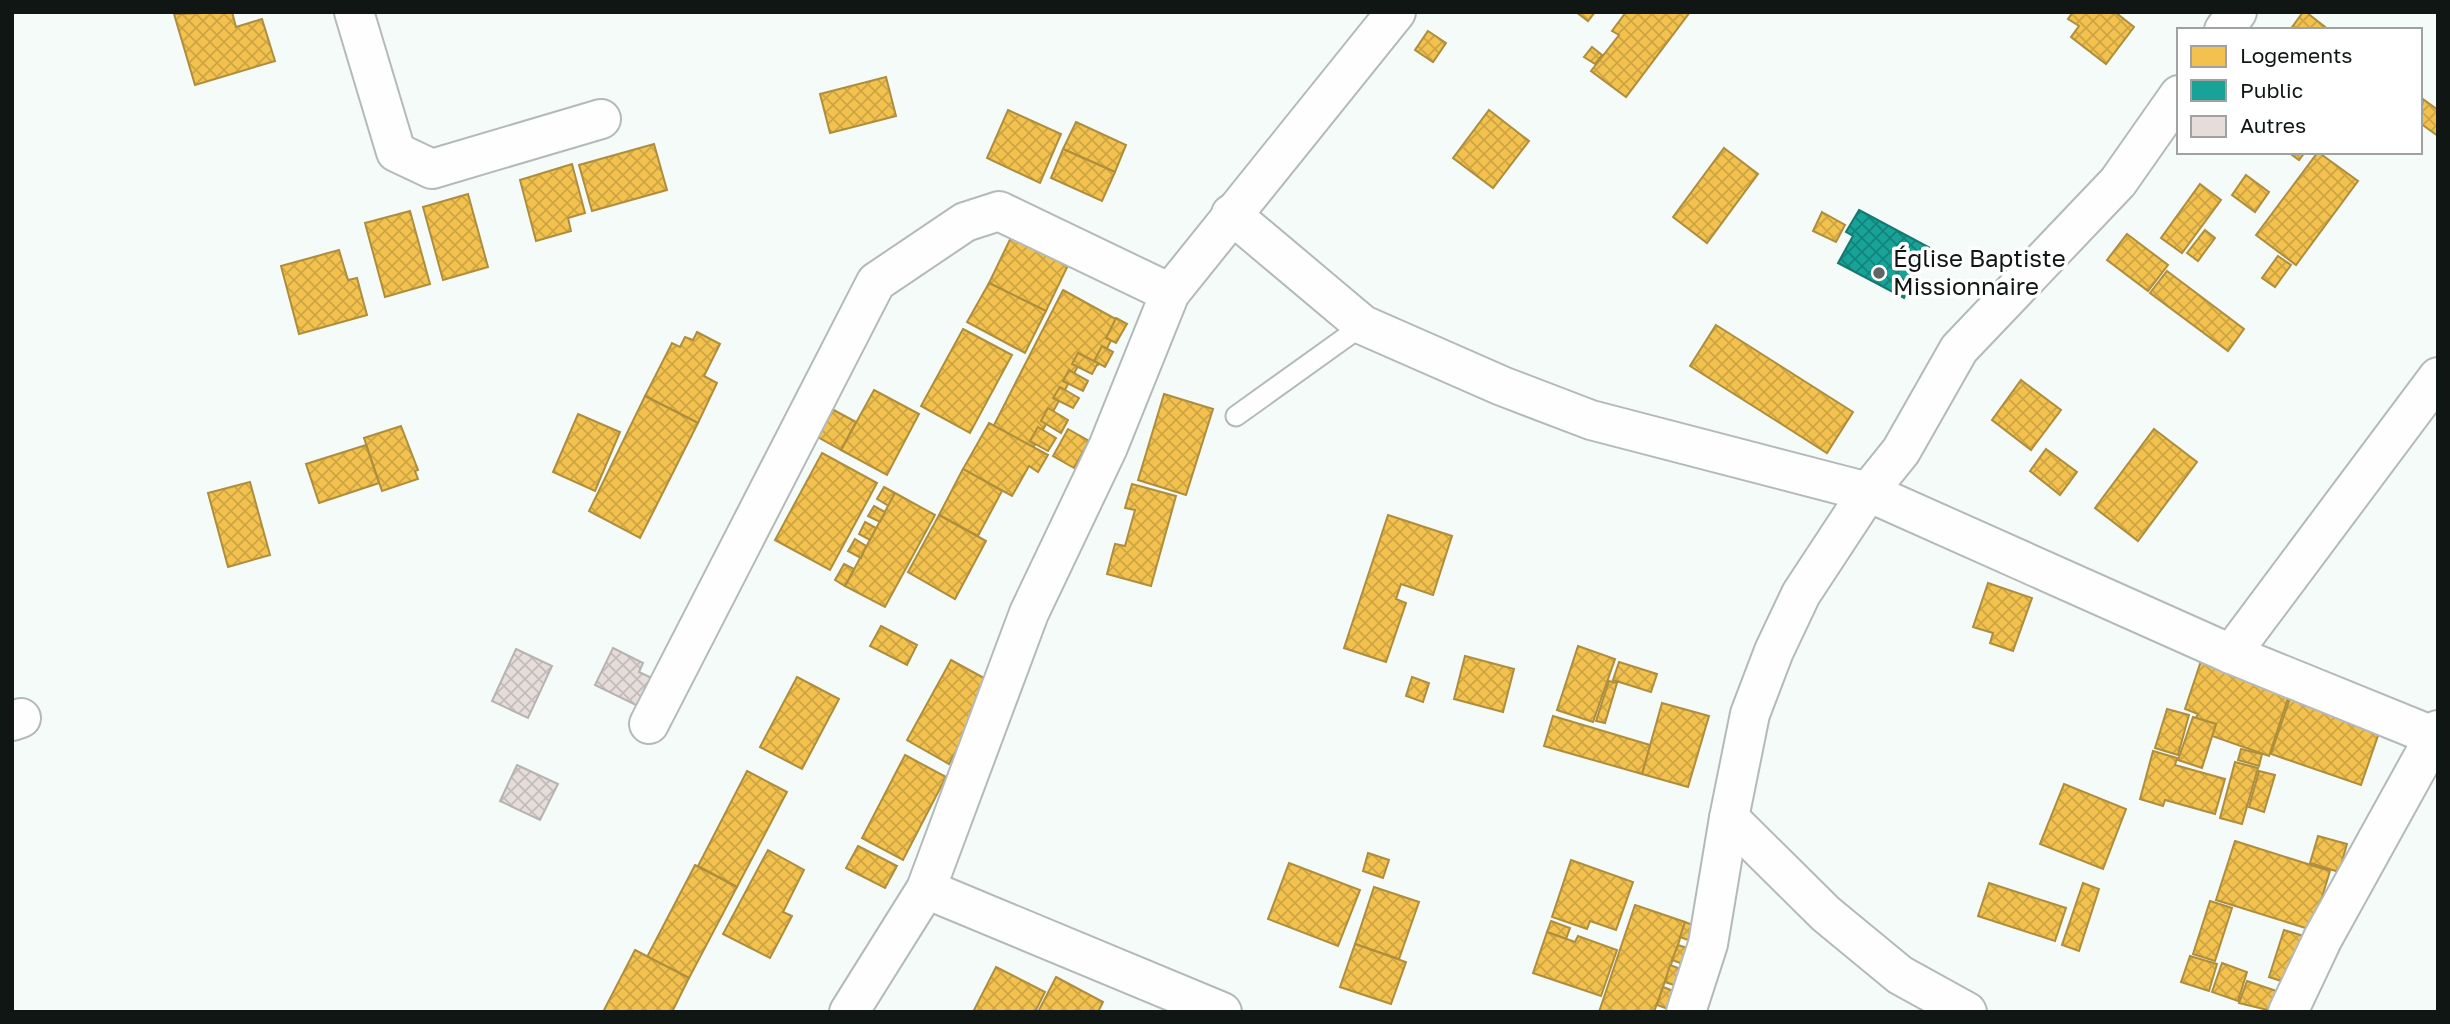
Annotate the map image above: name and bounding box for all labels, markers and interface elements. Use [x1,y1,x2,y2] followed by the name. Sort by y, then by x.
[2177,28,2422,154] legend
[2240,42,2352,68] text: Logements
[2240,77,2303,103] text: Public
[2240,112,2306,138] text: Autres
[1893,243,2066,300] place label: Église Baptiste Missionnaire
[1871,265,1887,281] marker: Église Baptiste Missionnaire

